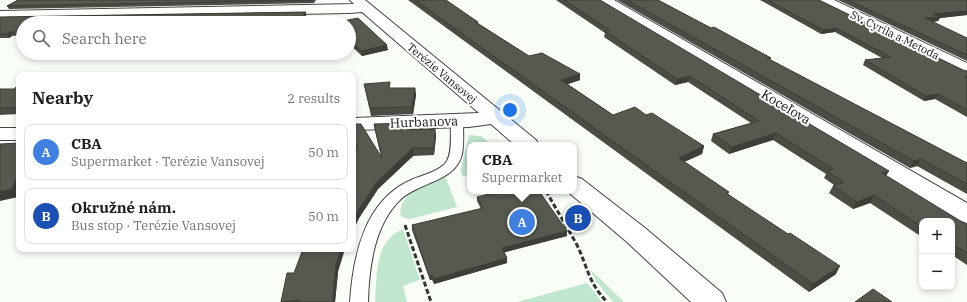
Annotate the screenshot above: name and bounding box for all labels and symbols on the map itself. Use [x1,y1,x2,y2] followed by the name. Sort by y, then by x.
[848,7,942,63] street label: Sv. Cyrila a Metoda
[404,40,480,106] street label: Terézie Vansovej
[758,86,814,128] street label: Koceľova
[500,100,520,120] your location
[390,112,458,132] street label: Hurbanova
[565,203,591,233] pin: B
[509,207,535,237] pin: A

